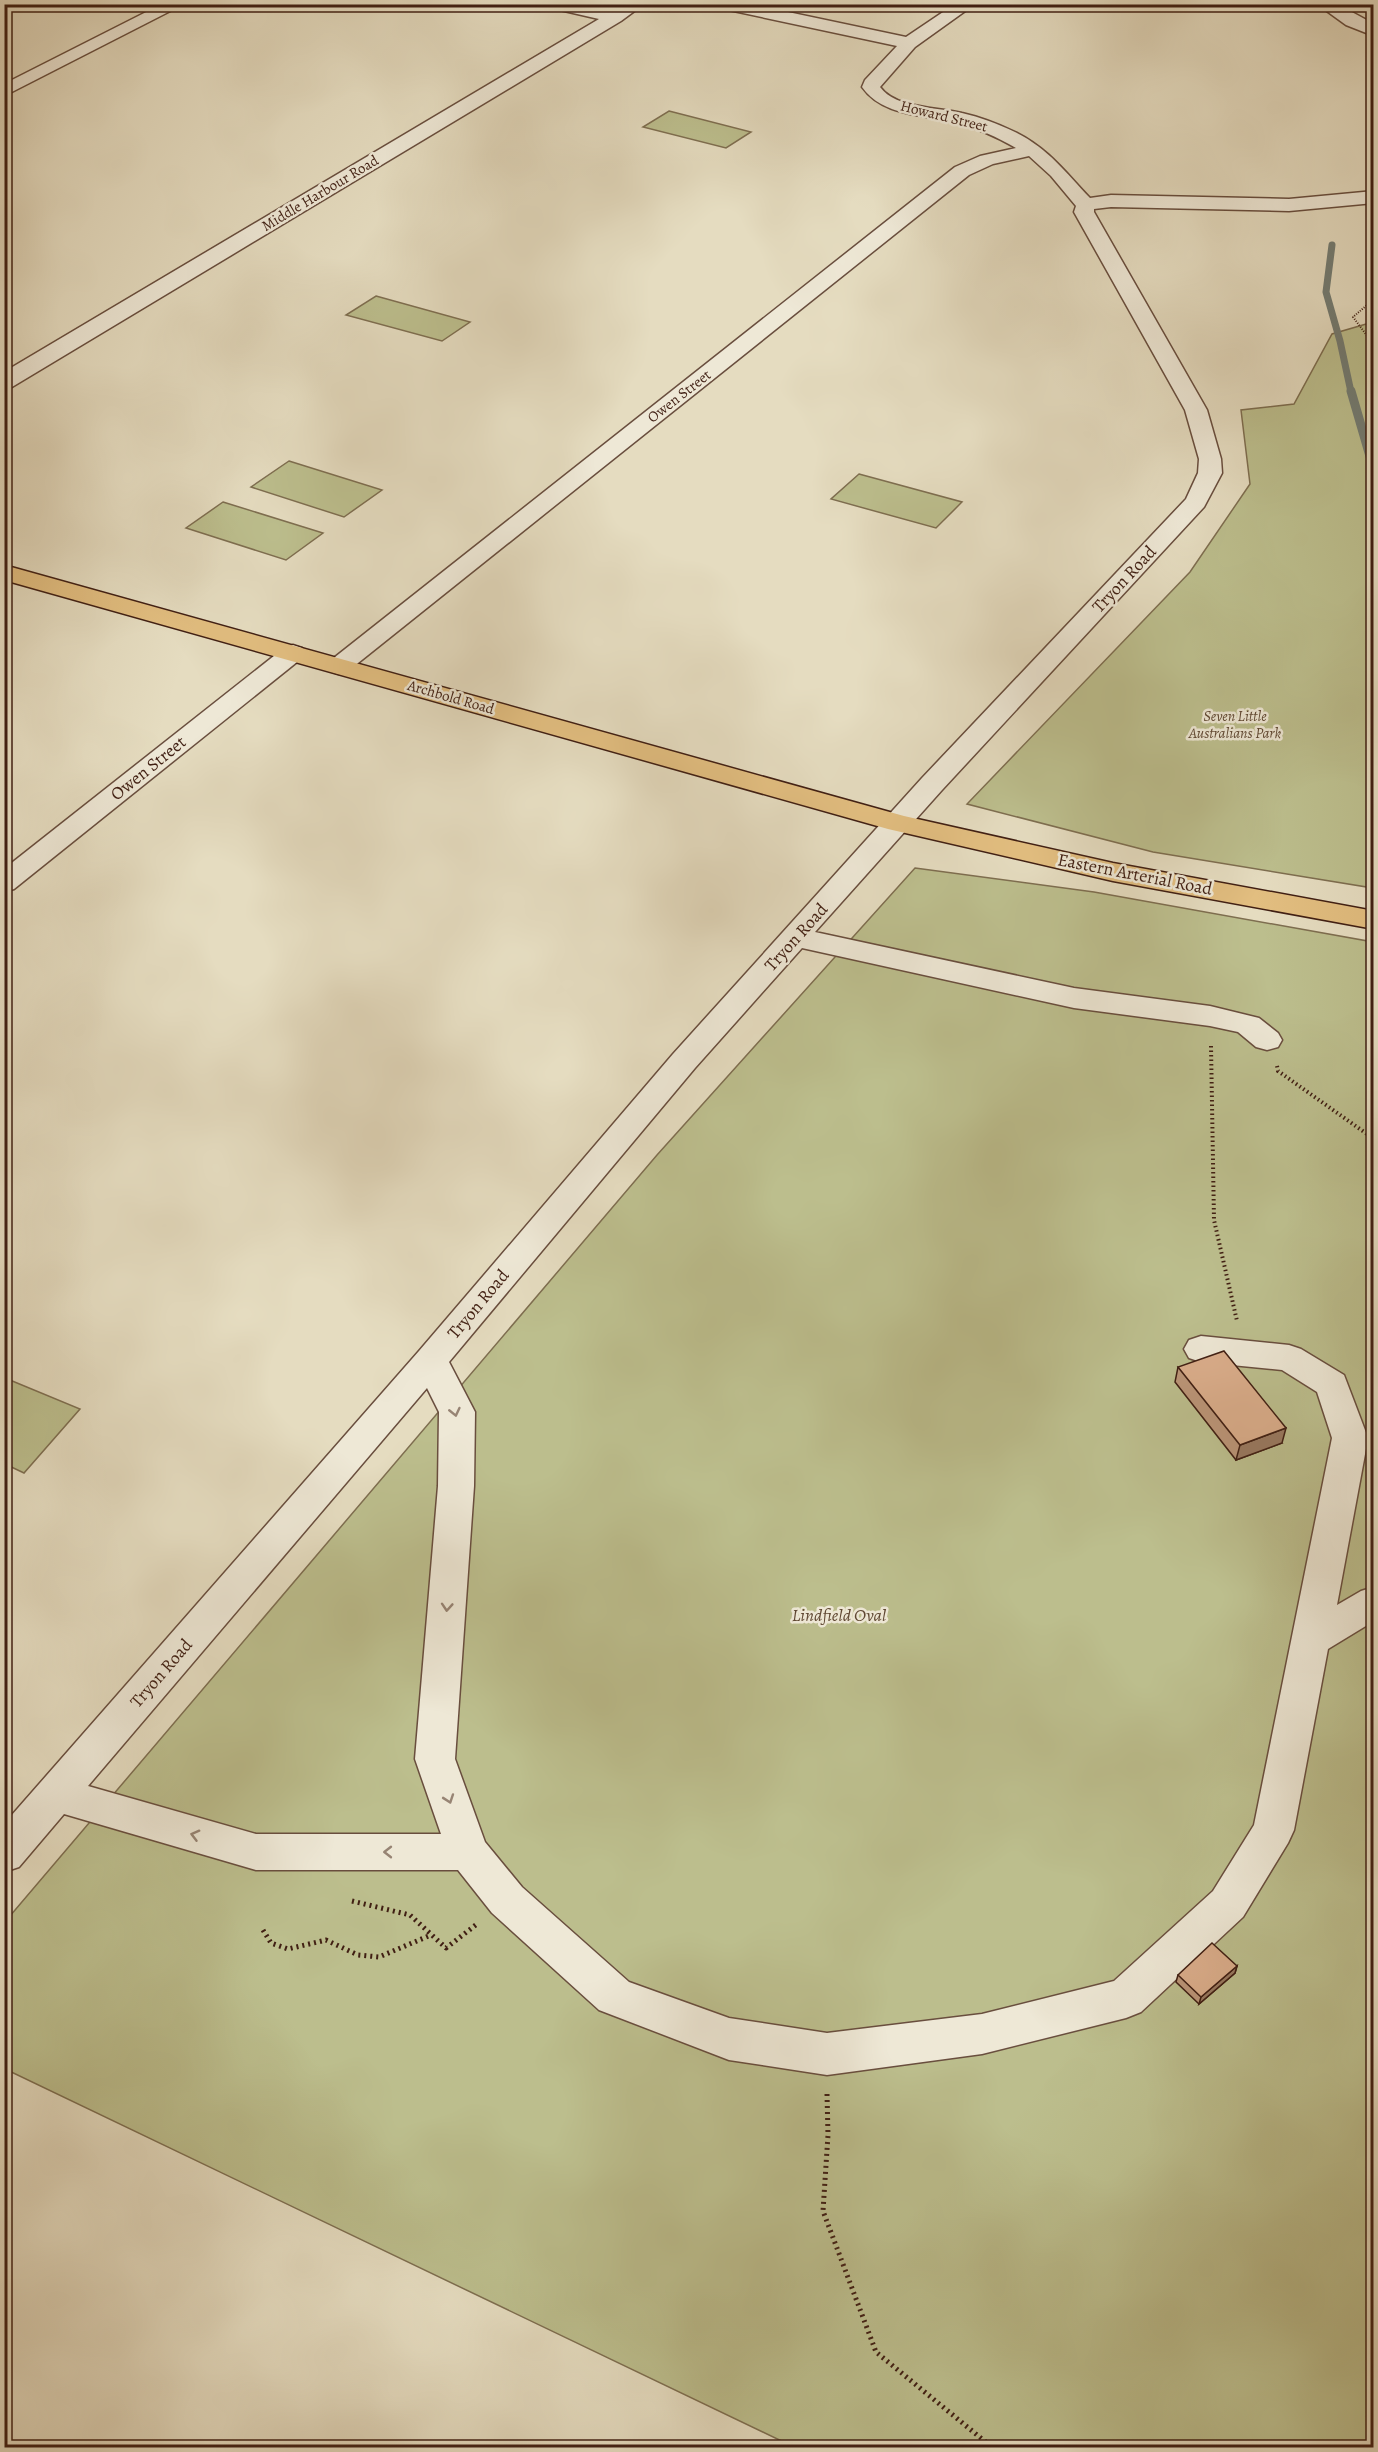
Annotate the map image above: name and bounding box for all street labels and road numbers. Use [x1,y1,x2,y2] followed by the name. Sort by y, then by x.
[898,96,990,136] street label: Howard Street
[258,150,383,236] street label: Middle Harbour Road
[643,365,715,427] street label: Owen Street
[1087,540,1162,618] street label: Tryon Road
[404,675,498,719] street label: Archbold Road
[105,730,191,806] street label: Owen Street
[1056,847,1215,901] street label: Eastern Arterial Road
[759,897,833,976] street label: Tryon Road
[442,1264,514,1344] street label: Tryon Road
[124,1633,198,1713] street label: Tryon Road

